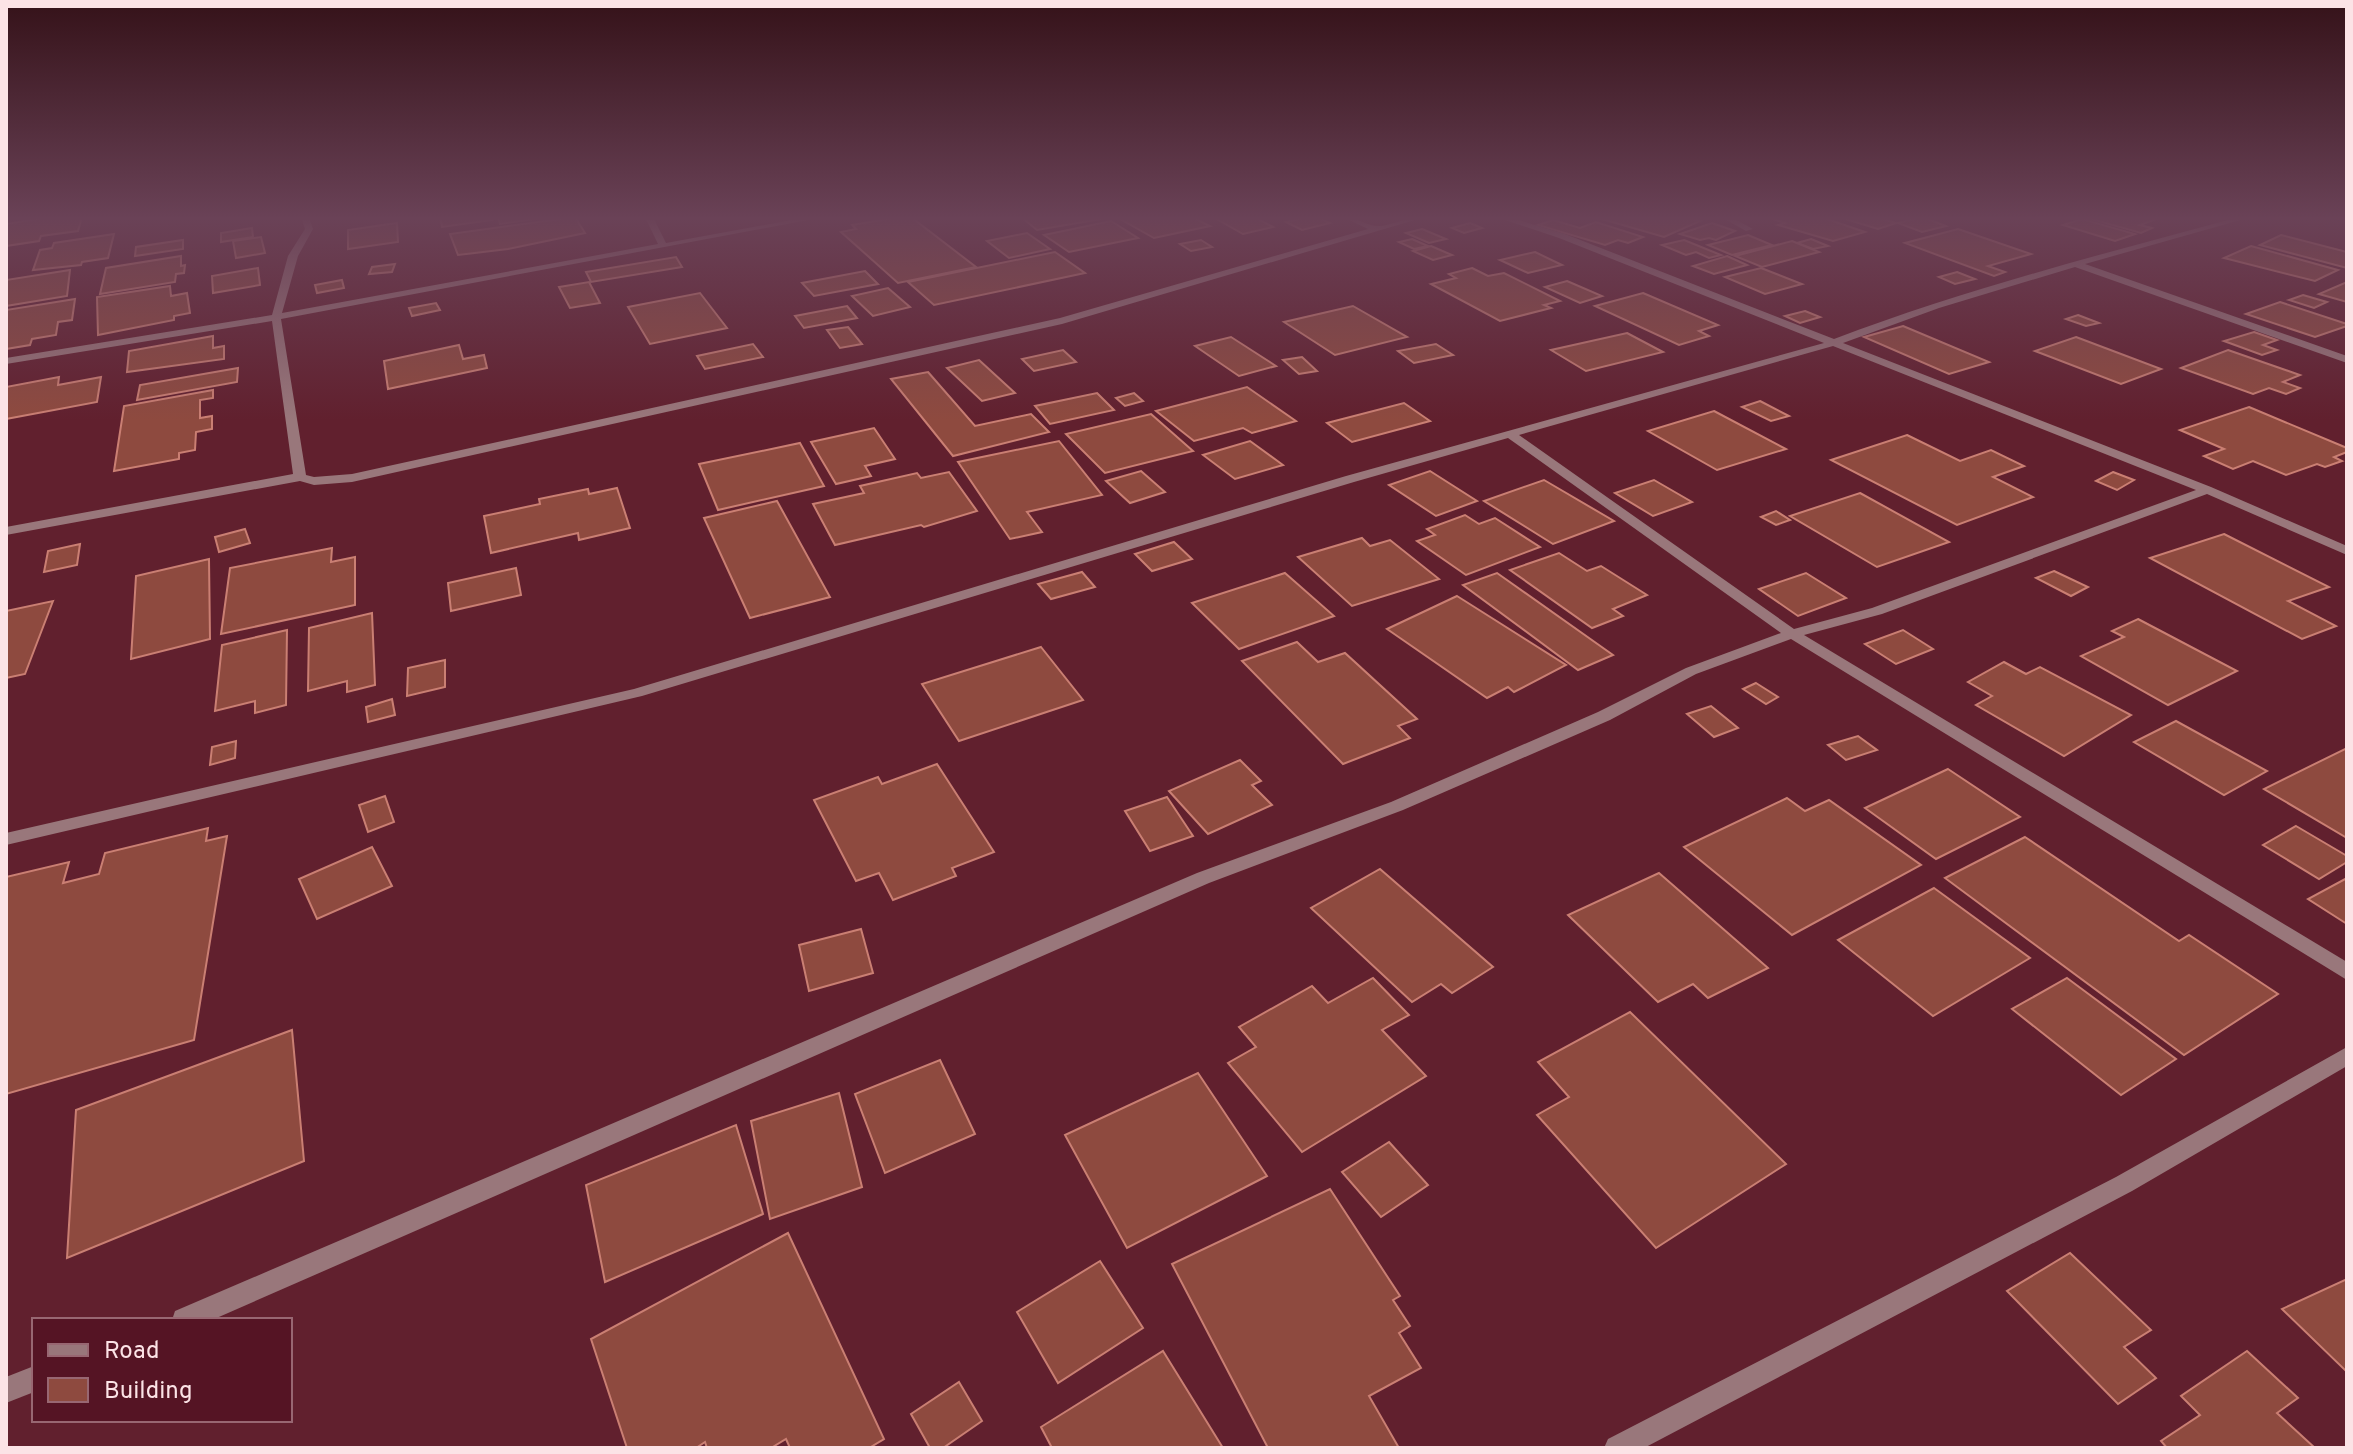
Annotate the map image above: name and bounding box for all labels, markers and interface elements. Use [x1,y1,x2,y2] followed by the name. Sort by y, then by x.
[32,1318,292,1422] legend
[104,1337,160,1367] text: Road
[104,1377,193,1407] text: Building

